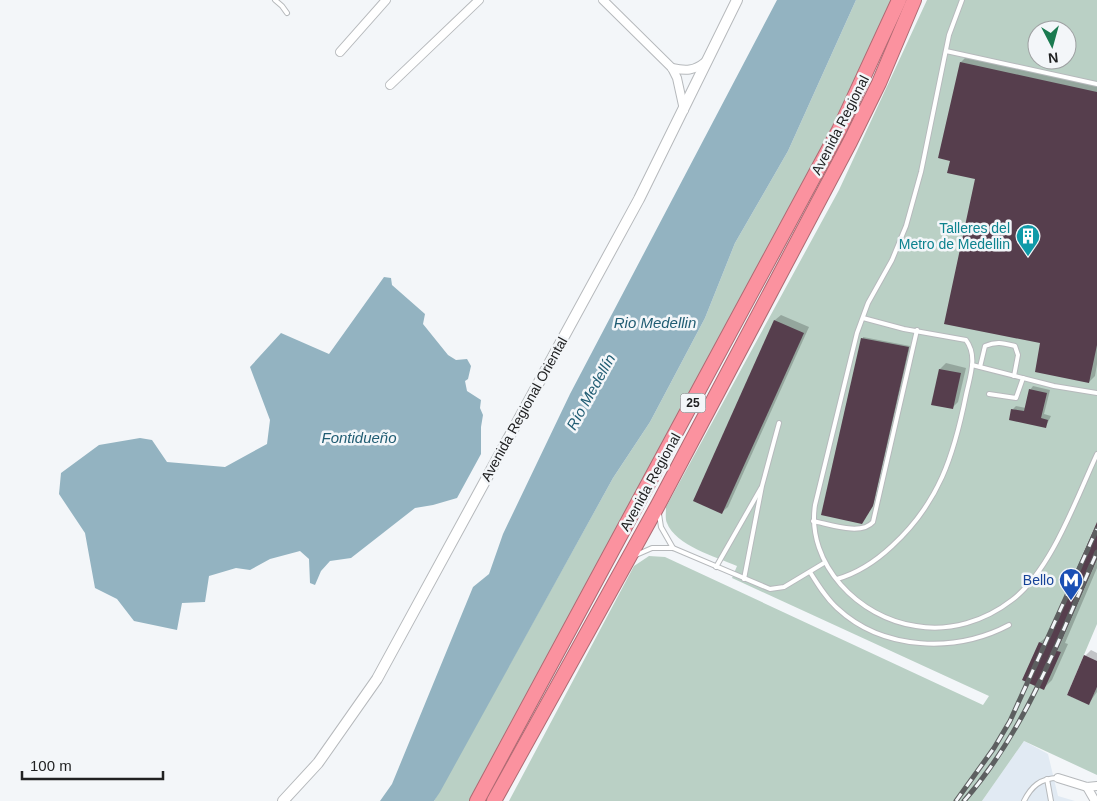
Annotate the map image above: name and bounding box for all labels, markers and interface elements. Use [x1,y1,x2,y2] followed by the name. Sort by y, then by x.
[1027,20,1077,70] north arrow
[1047,49,1059,66] text: N
[808,73,872,177] street label: Avenida Regional
[899,220,1010,252] place label: Talleres del Metro de Medellin
[1015,223,1041,257] building icon: Talleres del Metro de Medellin
[614,314,696,331] water label: Rio Medellin
[478,334,570,484] street label: Avenida Regional Oriental
[563,351,618,433] water label: Río Medellín
[680,393,706,412] road number: 25
[321,429,397,446] water label: Fontidueño
[616,430,684,534] street label: Avenida Regional
[1058,567,1084,601] metro station icon: Bello
[1023,572,1054,588] place label: Bello
[22,748,164,780] scale bar
[30,757,72,774] text: 100 m

